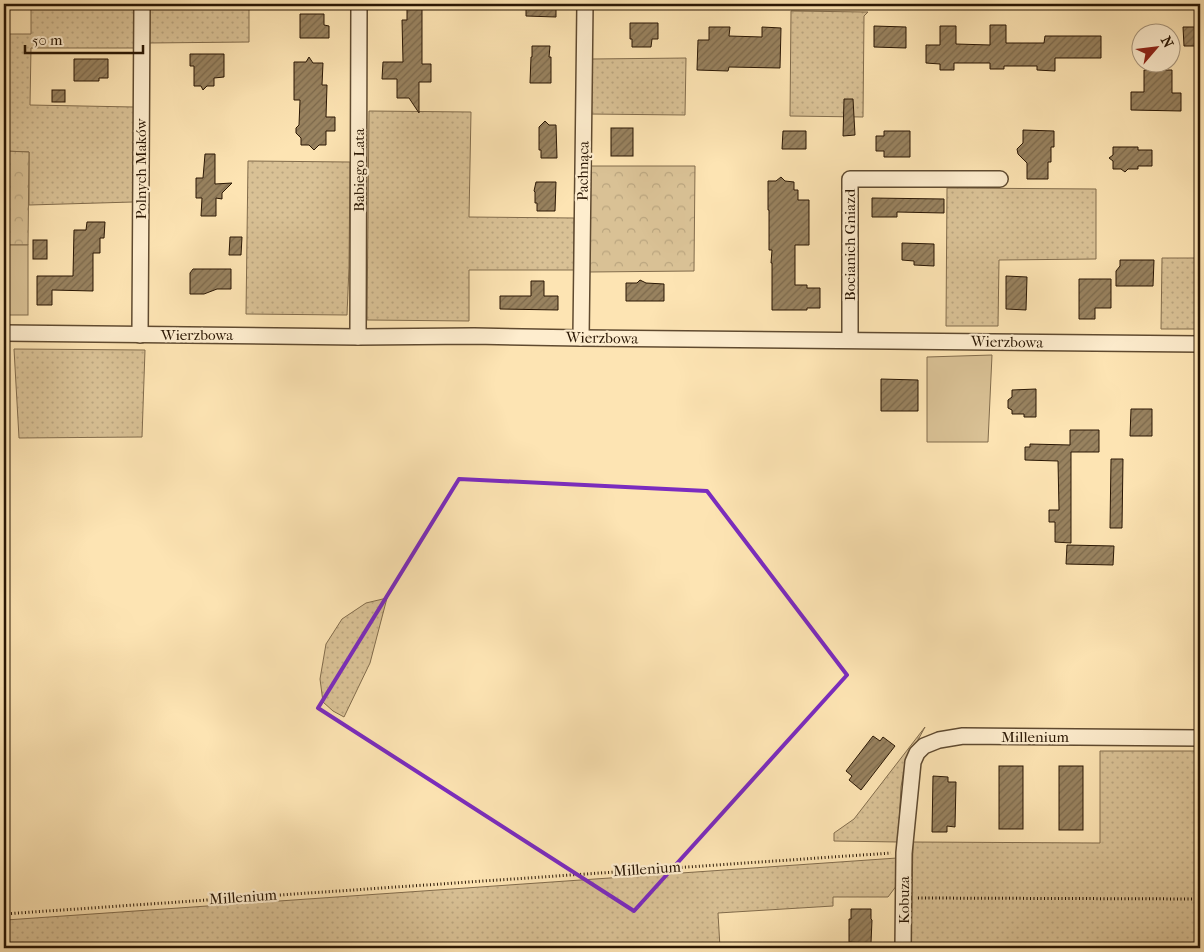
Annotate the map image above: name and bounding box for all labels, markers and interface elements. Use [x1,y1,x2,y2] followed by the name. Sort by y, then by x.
[25,22,142,54] scale bar
[1132,22,1182,72] north arrow
[32,31,63,49] text: 50 m
[1157,33,1177,51] text: N
[132,118,150,220] street label: Polnych Maków
[350,127,368,212] street label: Babiego Lata
[573,140,593,201] street label: Pachnąca
[841,188,859,301] street label: Bocianich Gniazd
[160,326,234,344] street label: Wierzbowa
[565,328,639,348] street label: Wierzbowa
[970,332,1044,352] street label: Wierzbowa
[1001,728,1069,746] street label: Millenium
[613,858,682,880] street label: Millenium
[895,875,913,924] street label: Kobuza
[209,886,278,908] street label: Millenium

